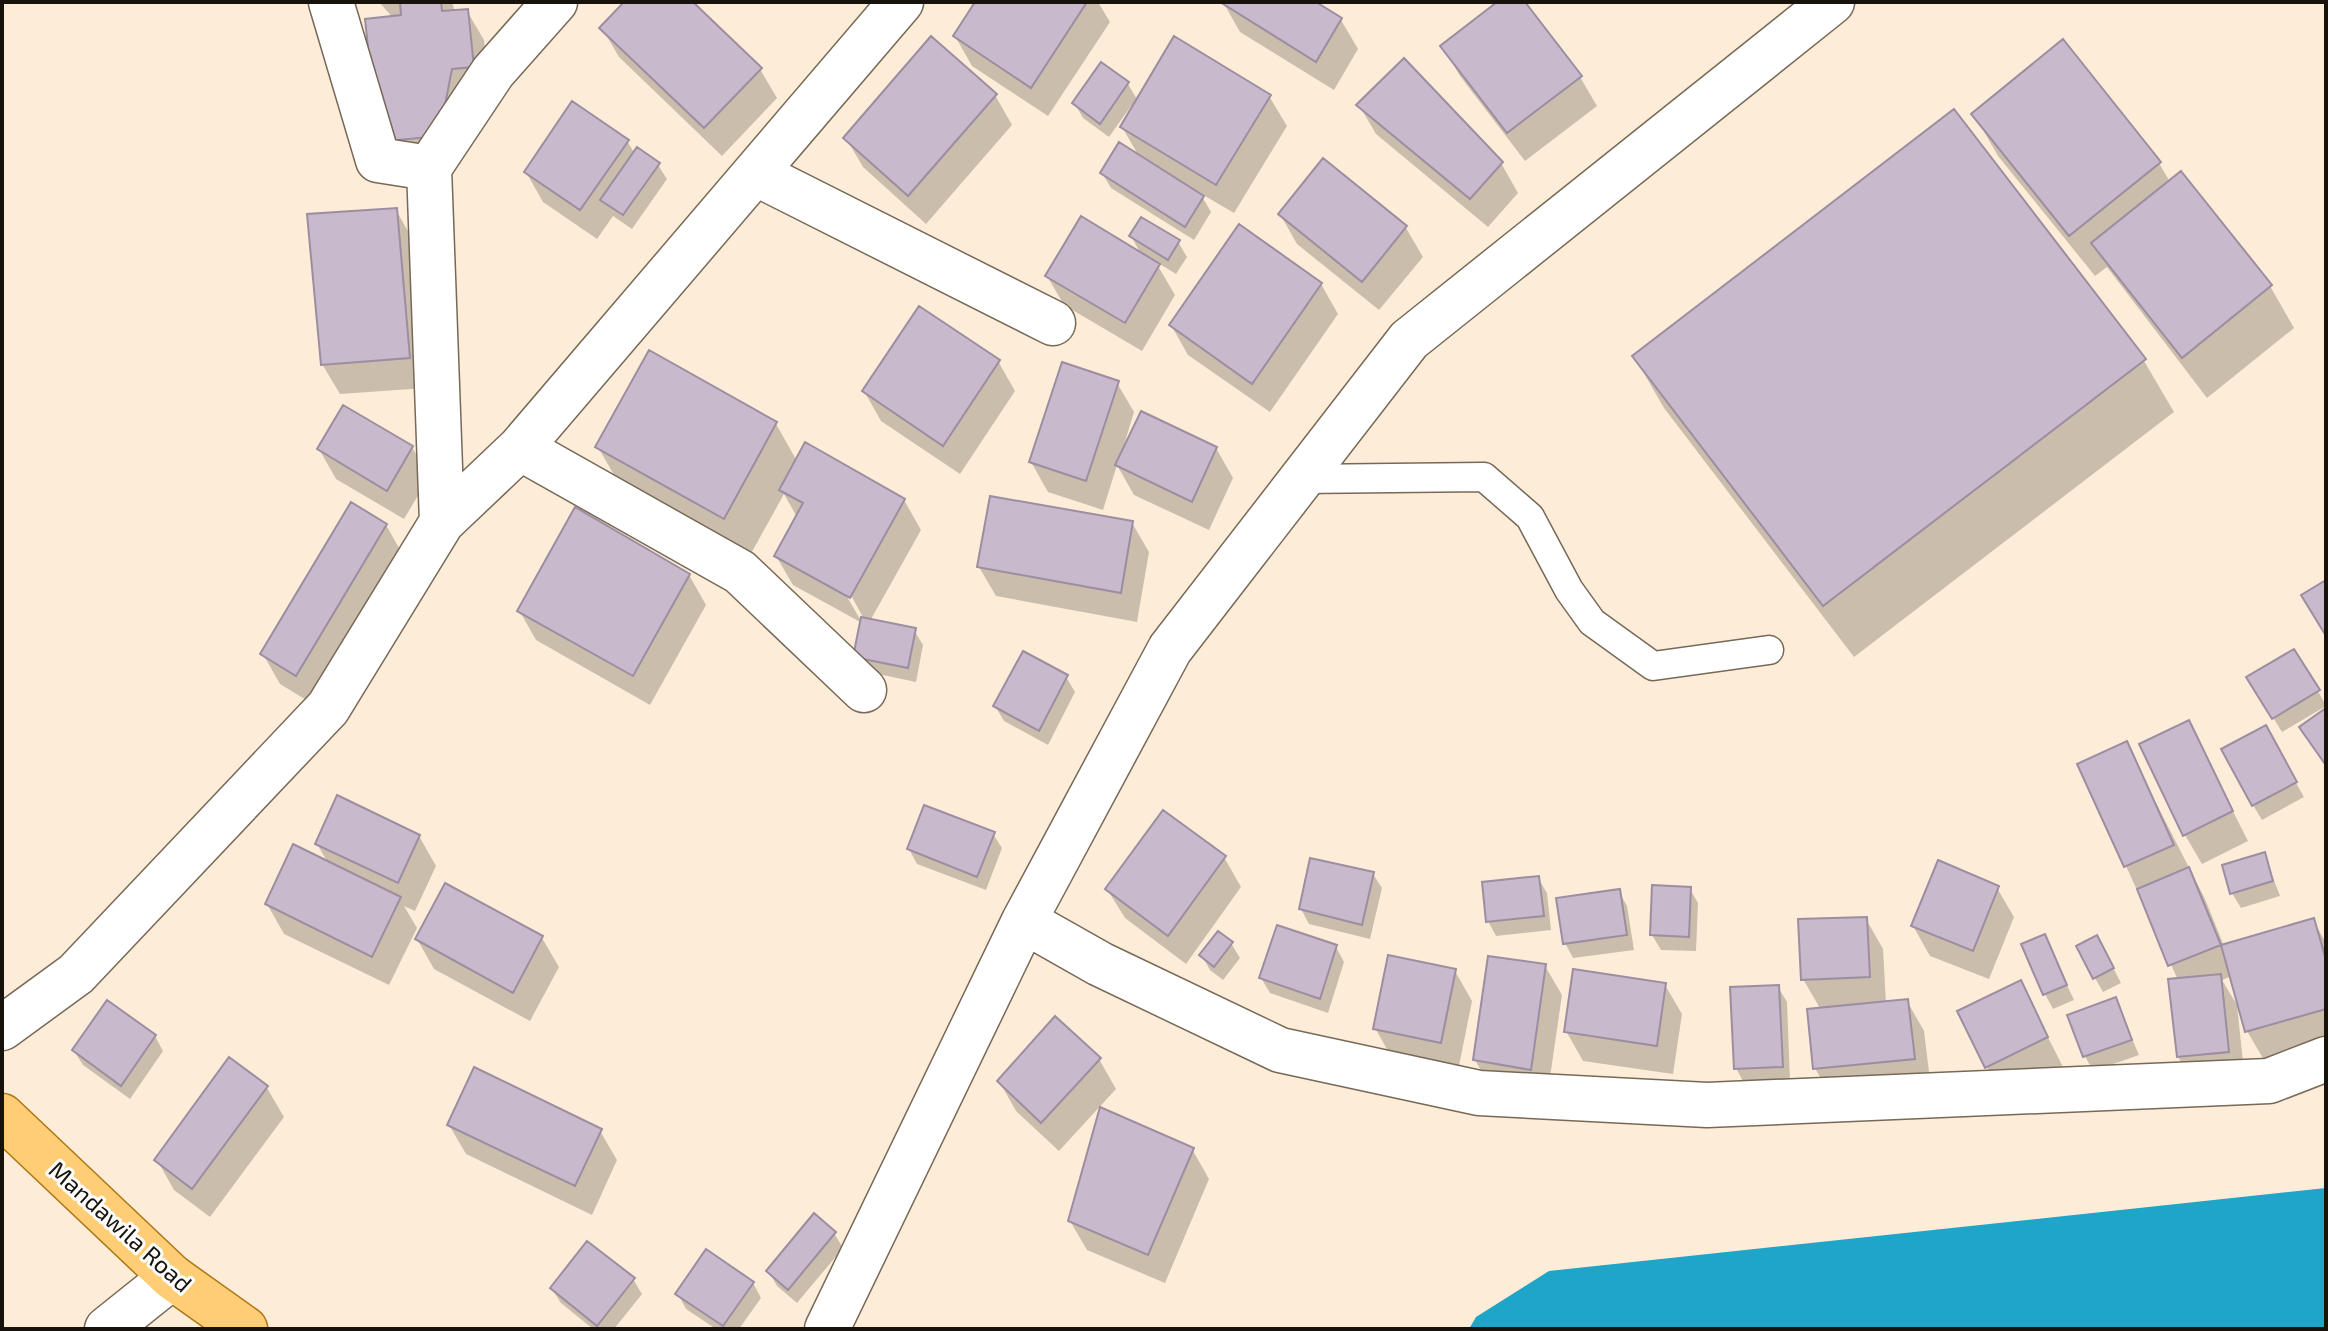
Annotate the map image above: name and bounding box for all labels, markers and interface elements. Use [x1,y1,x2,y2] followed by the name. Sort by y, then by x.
[44,1154,198,1298] street label: Mandawila Road

